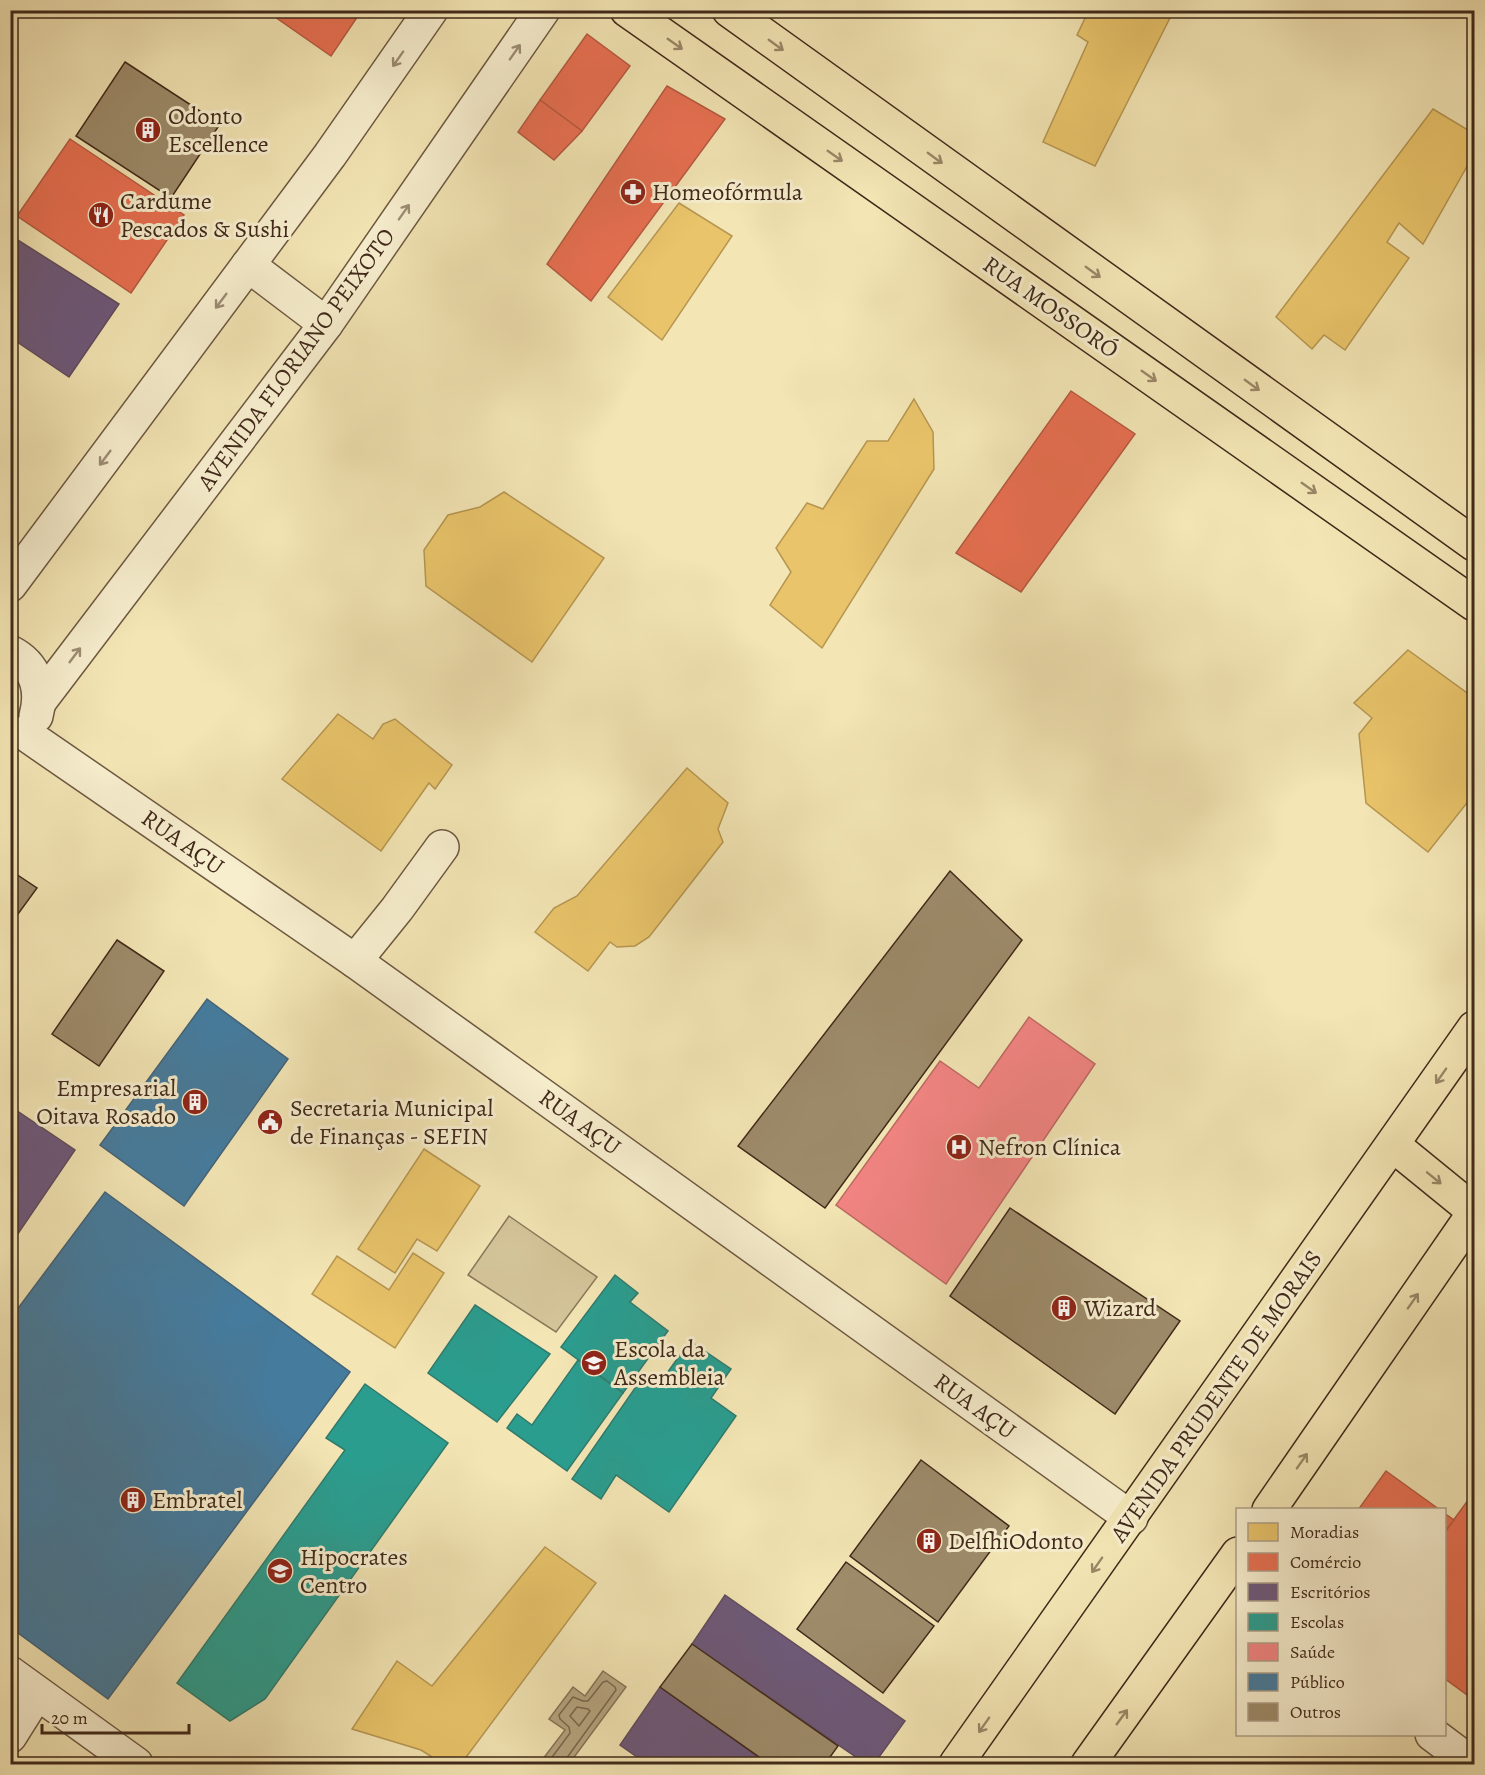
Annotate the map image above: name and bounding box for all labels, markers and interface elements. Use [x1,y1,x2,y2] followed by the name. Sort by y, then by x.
[666,38,683,50] one-way arrow
[768,38,784,51] one-way arrow
[509,44,521,60] one-way arrow
[392,50,404,66] one-way arrow
[168,100,269,160] place label: Odonto Escellence
[133,115,163,145] building icon: Odonto Escellence
[826,150,842,162] one-way arrow
[926,152,942,164] one-way arrow
[652,176,804,208] place label: Homeofórmula
[618,177,648,207] pharmacy icon: Homeofórmula
[120,185,289,245] place label: Cardume Pescados & Sushi
[86,200,116,230] restaurant icon: Cardume Pescados & Sushi
[398,204,410,221] one-way arrow
[189,221,402,497] street label: AVENIDA FLORIANO PEIXOTO
[977,248,1125,366] street label: RUA MOSSORÓ
[1085,266,1101,278] one-way arrow
[215,293,228,309] one-way arrow
[1141,370,1157,382] one-way arrow
[1244,379,1260,391] one-way arrow
[99,449,111,465] one-way arrow
[1300,482,1316,494] one-way arrow
[68,648,81,664] one-way arrow
[135,802,231,882] street label: RUA AÇU
[1435,1067,1447,1083] one-way arrow
[36,1072,176,1132] place label: Empresarial Oitava Rosado
[532,1081,628,1163] street label: RUA AÇU
[180,1087,210,1117] building icon: Empresarial Oitava Rosado
[290,1092,493,1152] place label: Secretaria Municipal de Finanças - SEFIN
[255,1107,285,1137] public building icon: Secretaria Municipal de Finanças - SEFIN
[978,1131,1122,1163] place label: Nefron Clínica
[944,1132,974,1162] hospital icon: Nefron Clínica
[1425,1171,1441,1184] one-way arrow
[1102,1244,1329,1549] street label: AVENIDA PRUDENTE DE MORAIS
[1083,1292,1156,1324] place label: Wizard
[1049,1293,1079,1323] building icon: Wizard
[1407,1294,1419,1310] one-way arrow
[613,1333,726,1393] place label: Escola da Assembleia
[579,1348,609,1378] school or university icon: Escola da Assembleia
[927,1365,1023,1447] street label: RUA AÇU
[1296,1454,1308,1470] one-way arrow
[152,1484,242,1516] place label: Embratel
[118,1485,148,1515] building icon: Embratel
[1236,1508,1446,1736] legend
[1290,1520,1359,1544] text: Moradias
[948,1525,1084,1557] place label: DelfhiOdonto
[914,1526,944,1556] building icon: DelfhiOdonto
[300,1541,408,1601] place label: Hipocrates Centro
[1290,1550,1361,1574] text: Comércio
[265,1556,295,1586] school or university icon: Hipocrates Centro
[1091,1557,1103,1573] one-way arrow
[1290,1580,1371,1604] text: Escritórios
[1290,1610,1344,1634] text: Escolas
[1290,1640,1335,1664] text: Saúde
[1290,1670,1345,1694] text: Público
[42,1697,189,1735] scale bar
[1290,1700,1341,1724] text: Outros
[51,1706,88,1730] text: 20 m
[1115,1709,1128,1725] one-way arrow
[978,1716,990,1732] one-way arrow

